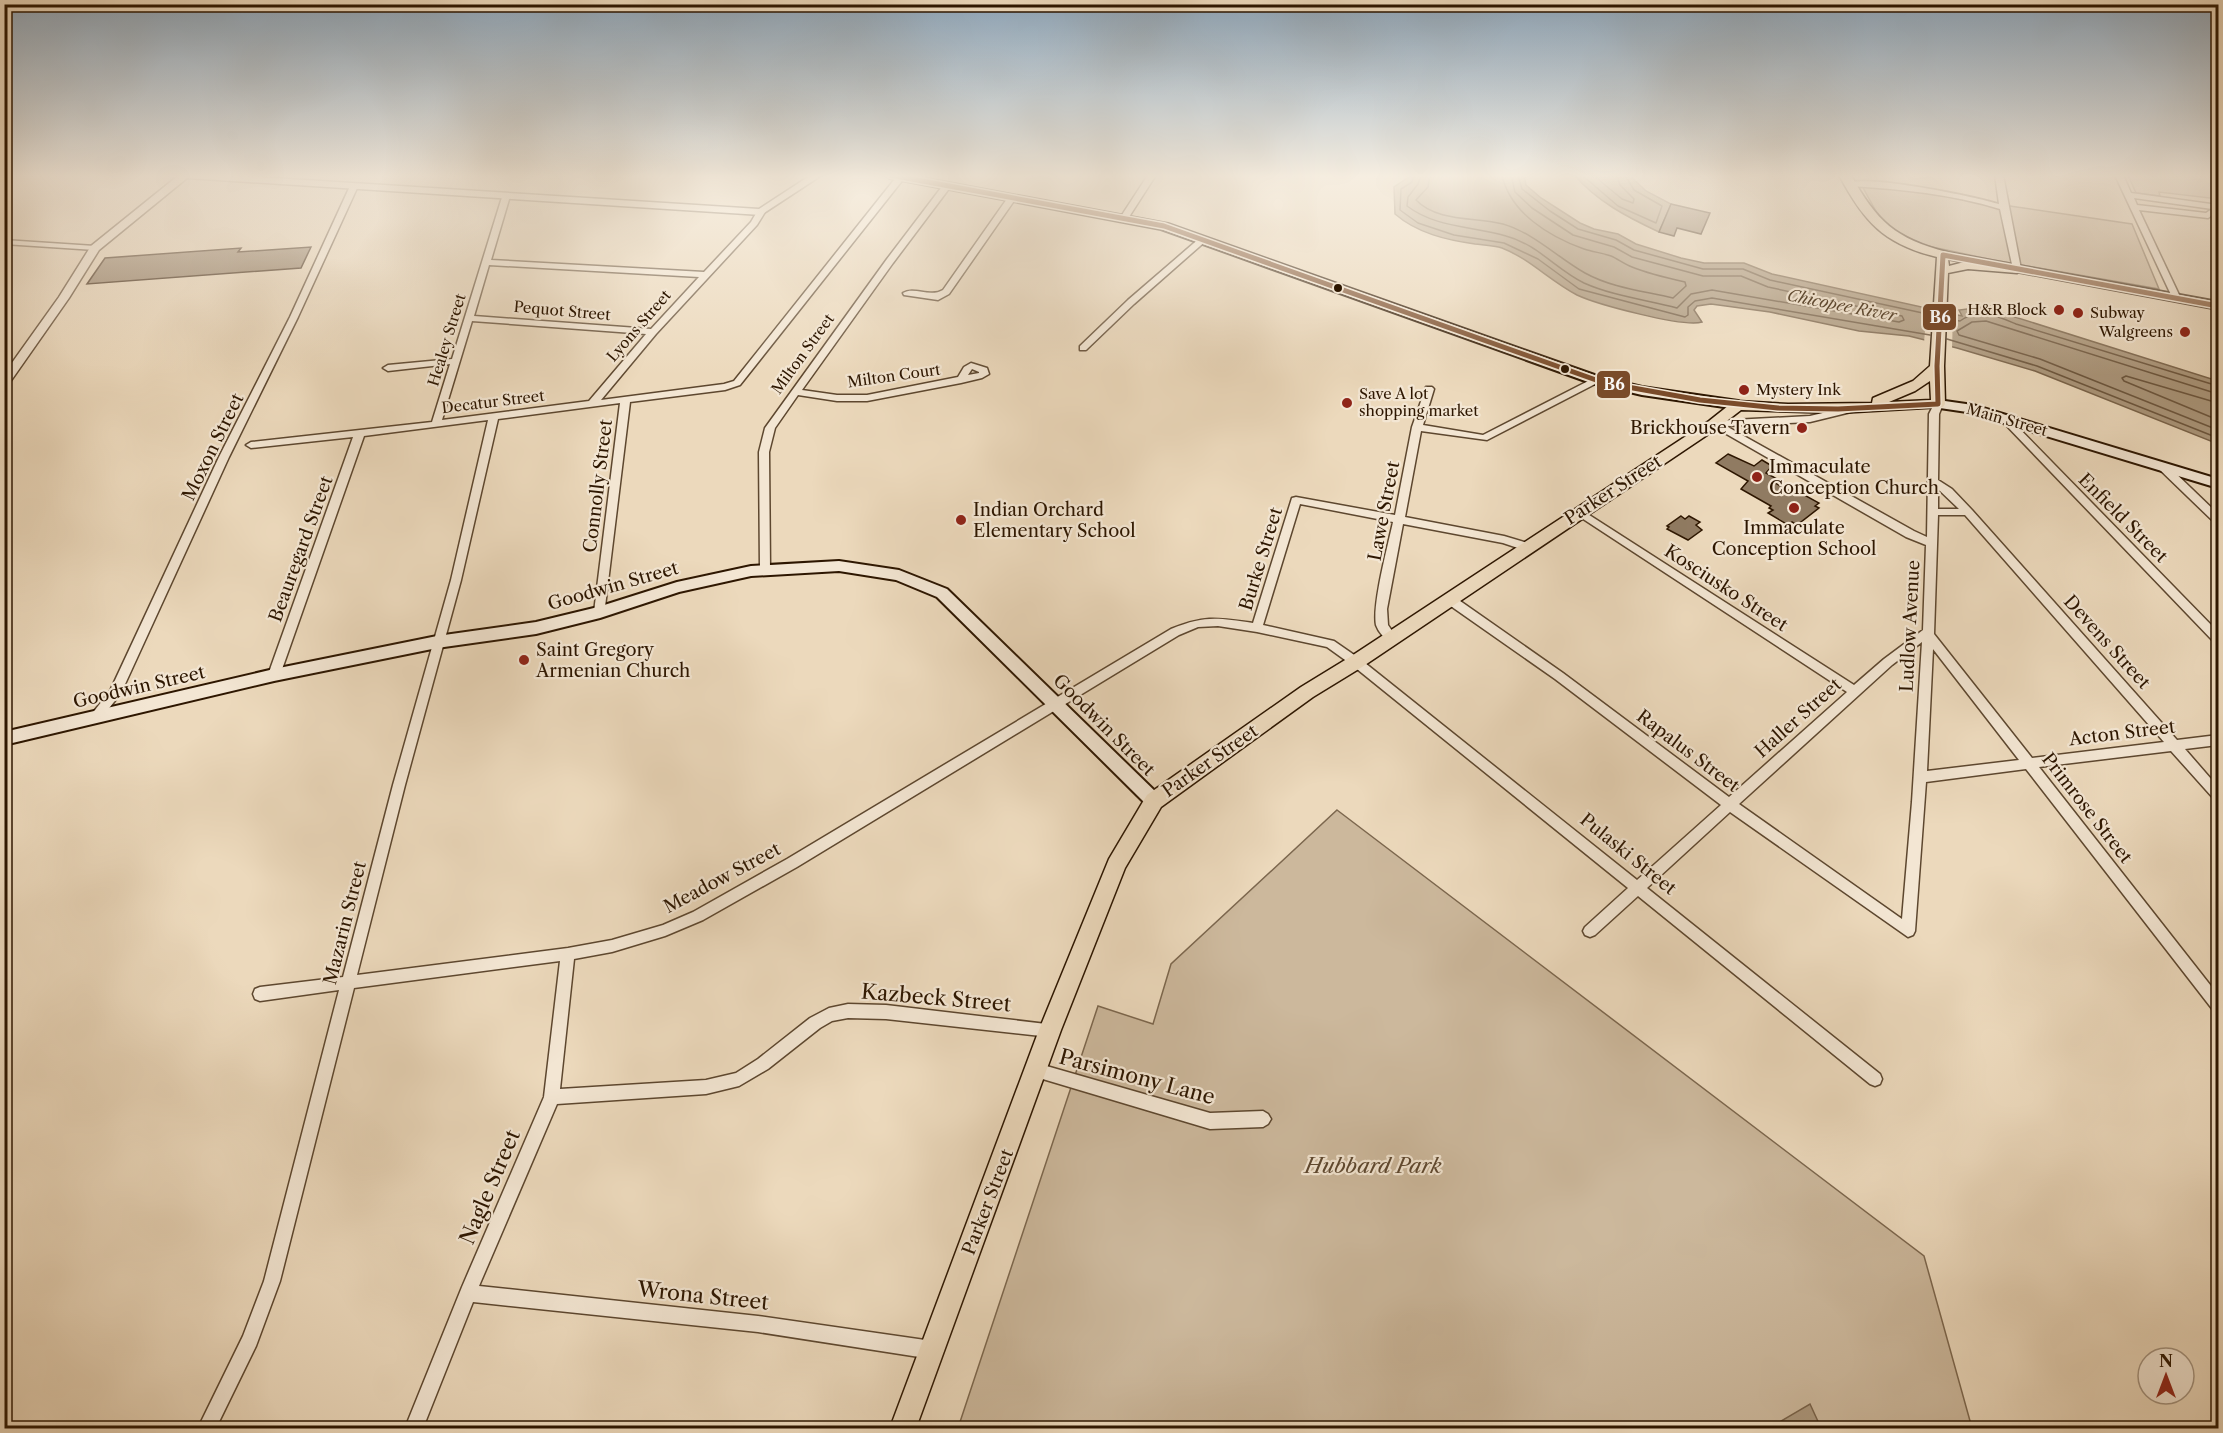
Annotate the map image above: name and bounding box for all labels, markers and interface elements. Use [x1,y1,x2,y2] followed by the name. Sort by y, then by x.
[1332,282,1344,294] unlabelled marker
[602,285,675,365] street label: Lyons Street
[1786,285,1900,326] water label: Chicopee River
[423,291,470,388] street label: Healey Street
[513,297,612,324] street label: Pequot Street
[1967,300,2048,319] place label: H&R Block
[1922,303,1957,331] line badge: B6
[2052,303,2066,317] marker: H&R Block
[2090,303,2145,322] place label: Subway
[2071,306,2085,320] marker: Subway
[1929,307,1951,327] text: B6
[767,309,838,398] street label: Milton Street
[2098,322,2173,341] place label: Walgreens
[2178,325,2192,339] marker: Walgreens
[846,359,942,391] street label: Milton Court
[1559,363,1571,375] unlabelled marker
[1596,370,1631,399] line badge: B6
[1603,374,1625,394] text: B6
[1756,380,1842,399] place label: Mystery Ink
[1737,383,1751,397] marker: Mystery Ink
[1359,384,1479,420] place label: Save A lot shopping market
[440,386,546,417] street label: Decatur Street
[178,389,249,504] street label: Moxon Street
[1340,396,1354,410] marker: Save A lot shopping market
[1964,399,2051,440] street label: Main Street
[579,417,617,554] street label: Connolly Street
[1630,417,1790,439] place label: Brickhouse Tavern
[1795,421,1809,435] marker: Brickhouse Tavern
[1560,450,1666,530] street label: Parker Street
[1769,456,1939,499] place label: Immaculate Conception Church
[1364,459,1405,563] street label: Lawe Street
[2074,469,2173,568] street label: Enfield Street
[1750,470,1764,484] marker: Immaculate Conception Church
[264,472,338,625] street label: Beauregard Street
[973,499,1136,542] place label: Indian Orchard Elementary School
[1787,501,1801,515] marker: Immaculate Conception School
[1235,504,1287,613] street label: Burke Street
[954,513,968,527] marker: Indian Orchard Elementary School
[1712,517,1876,560] place label: Immaculate Conception School
[1660,540,1792,636] street label: Kosciusko Street
[545,557,681,615] street label: Goodwin Street
[1896,559,1924,693] street label: Ludlow Avenue
[2059,591,2155,694] street label: Devens Street
[535,639,690,682] place label: Saint Gregory Armenian Church
[517,653,531,667] marker: Saint Gregory Armenian Church
[71,661,208,713] street label: Goodwin Street
[1049,670,1160,781] street label: Goodwin Street
[1750,673,1846,763] street label: Haller Street
[1632,705,1744,797] street label: Rapalus Street
[2067,715,2177,751] street label: Acton Street
[1158,720,1263,802] street label: Parker Street
[2037,748,2137,868] street label: Primrose Street
[1575,809,1681,900] street label: Pulaski Street
[660,838,785,918] street label: Meadow Street
[319,858,371,987] street label: Mazarin Street
[860,978,1013,1017] street label: Kazbeck Street
[1056,1044,1218,1109] street label: Parsimony Lane
[454,1125,525,1248] street label: Nagle Street
[958,1145,1018,1258] street label: Parker Street
[1302,1153,1442,1178] park label: Hubbard Park
[635,1276,771,1315] street label: Wrona Street
[2136,1346,2196,1406] north arrow
[2159,1351,2173,1371] text: N

